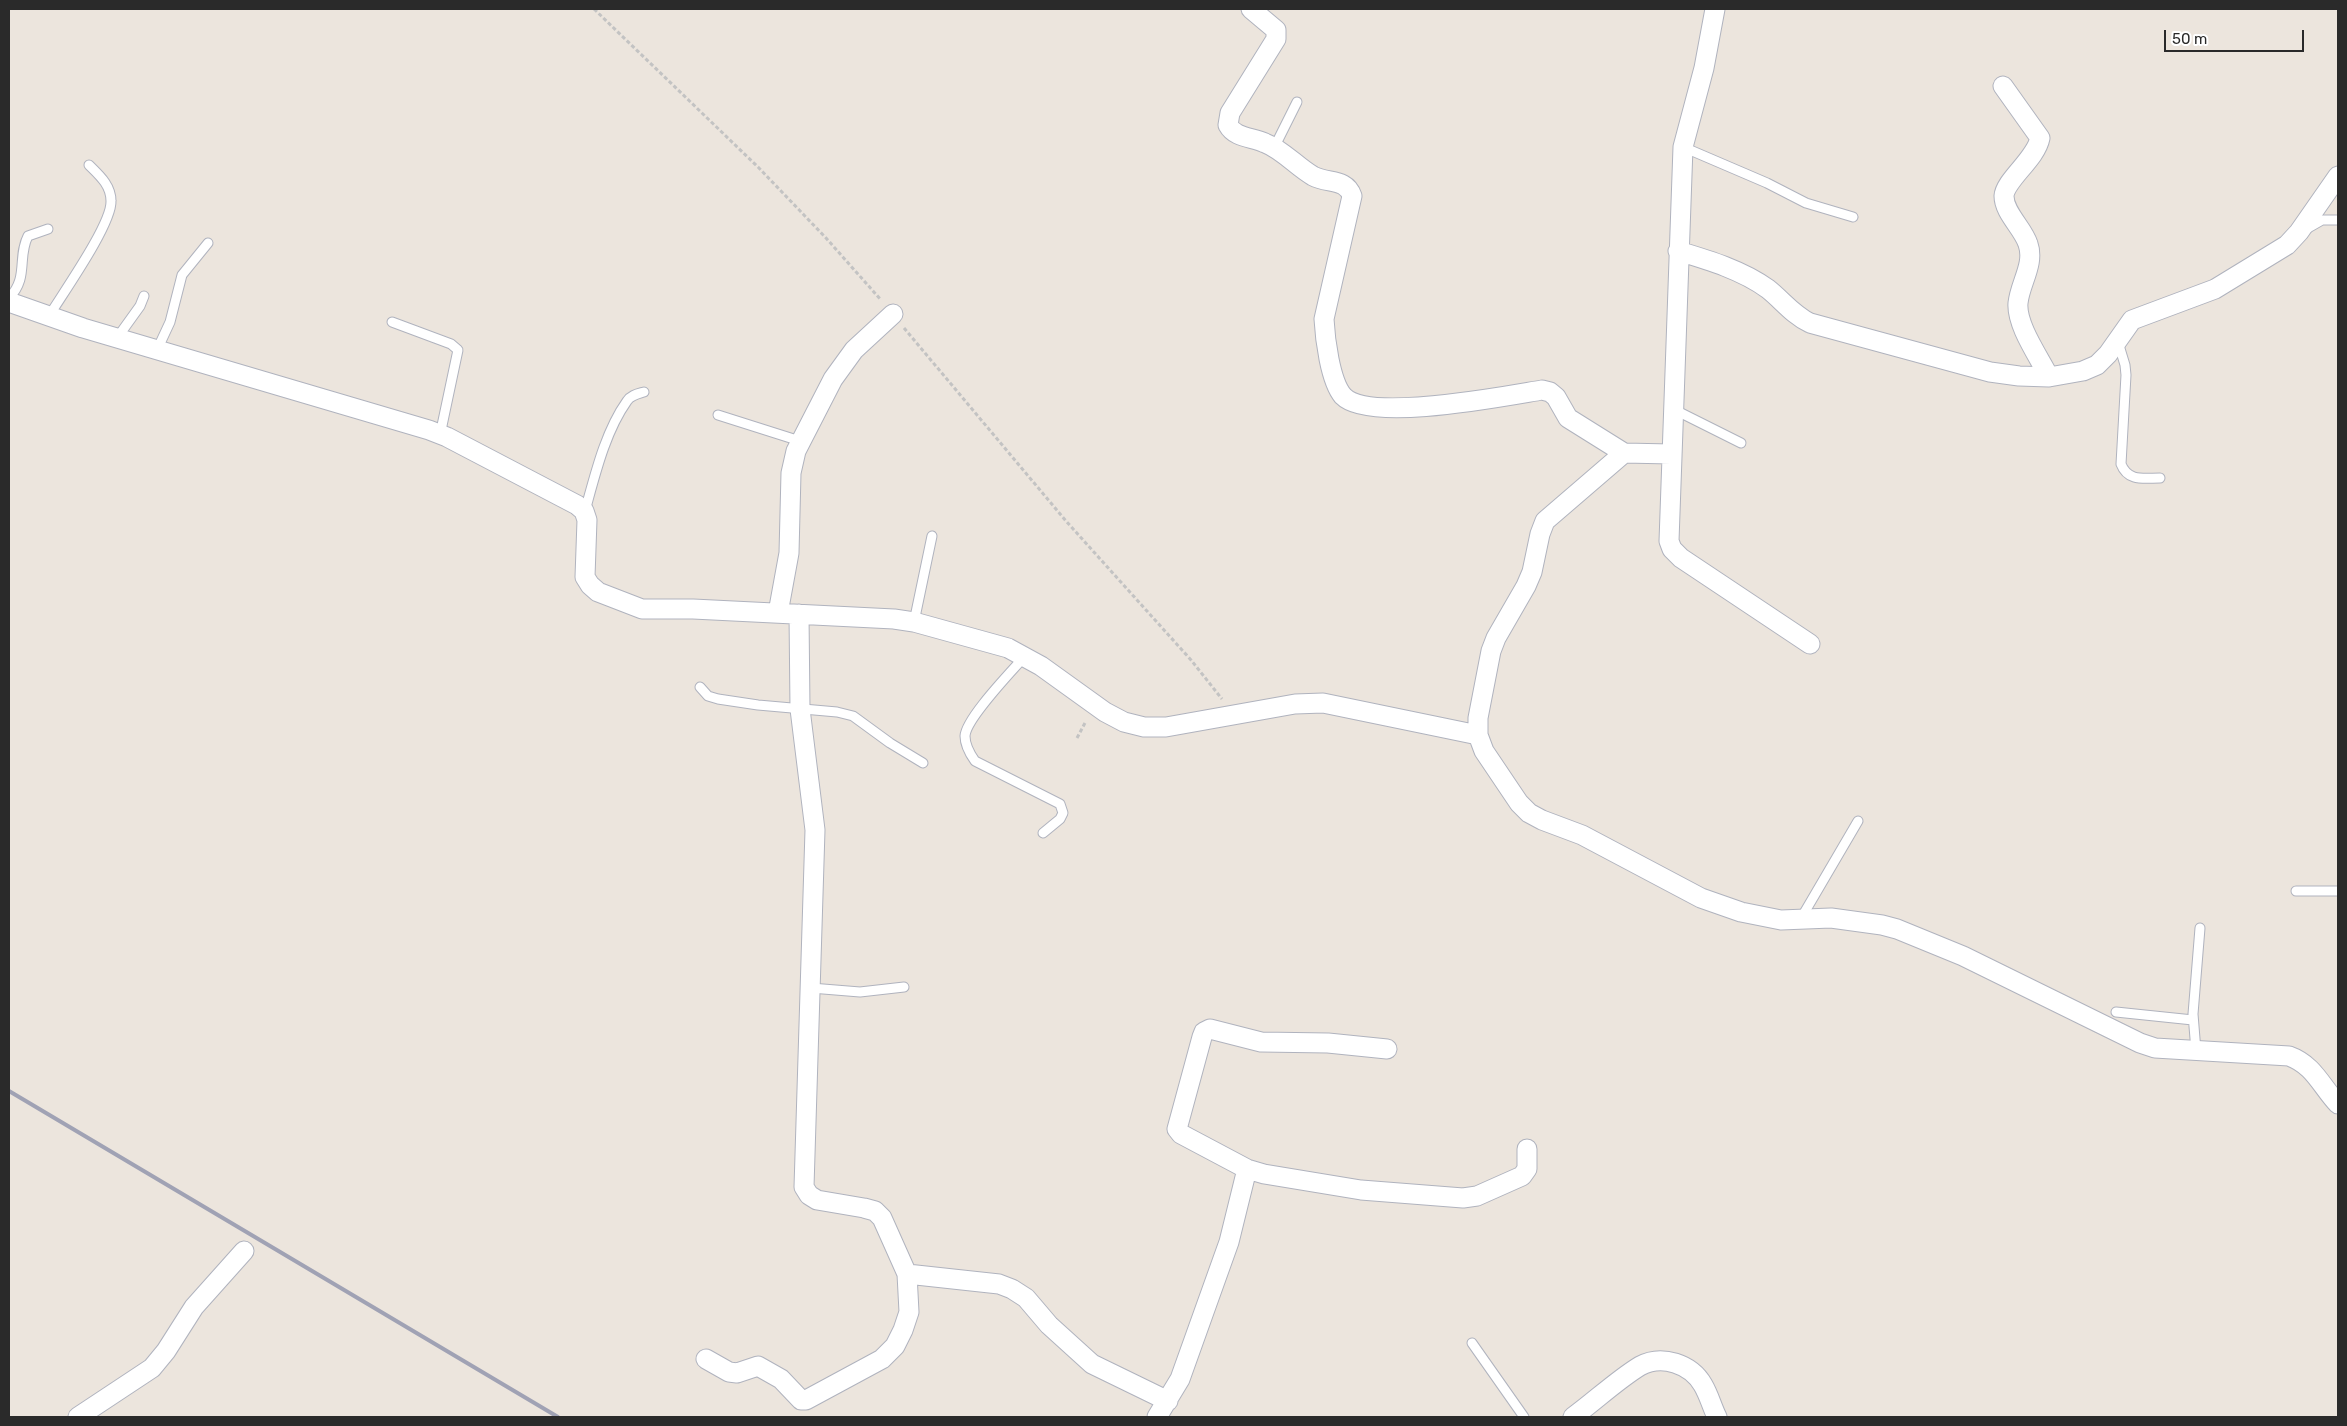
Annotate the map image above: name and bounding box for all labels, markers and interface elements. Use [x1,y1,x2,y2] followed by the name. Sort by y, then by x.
[2167,20,2307,52] scale bar
[2172,30,2207,48] text: 50 m

